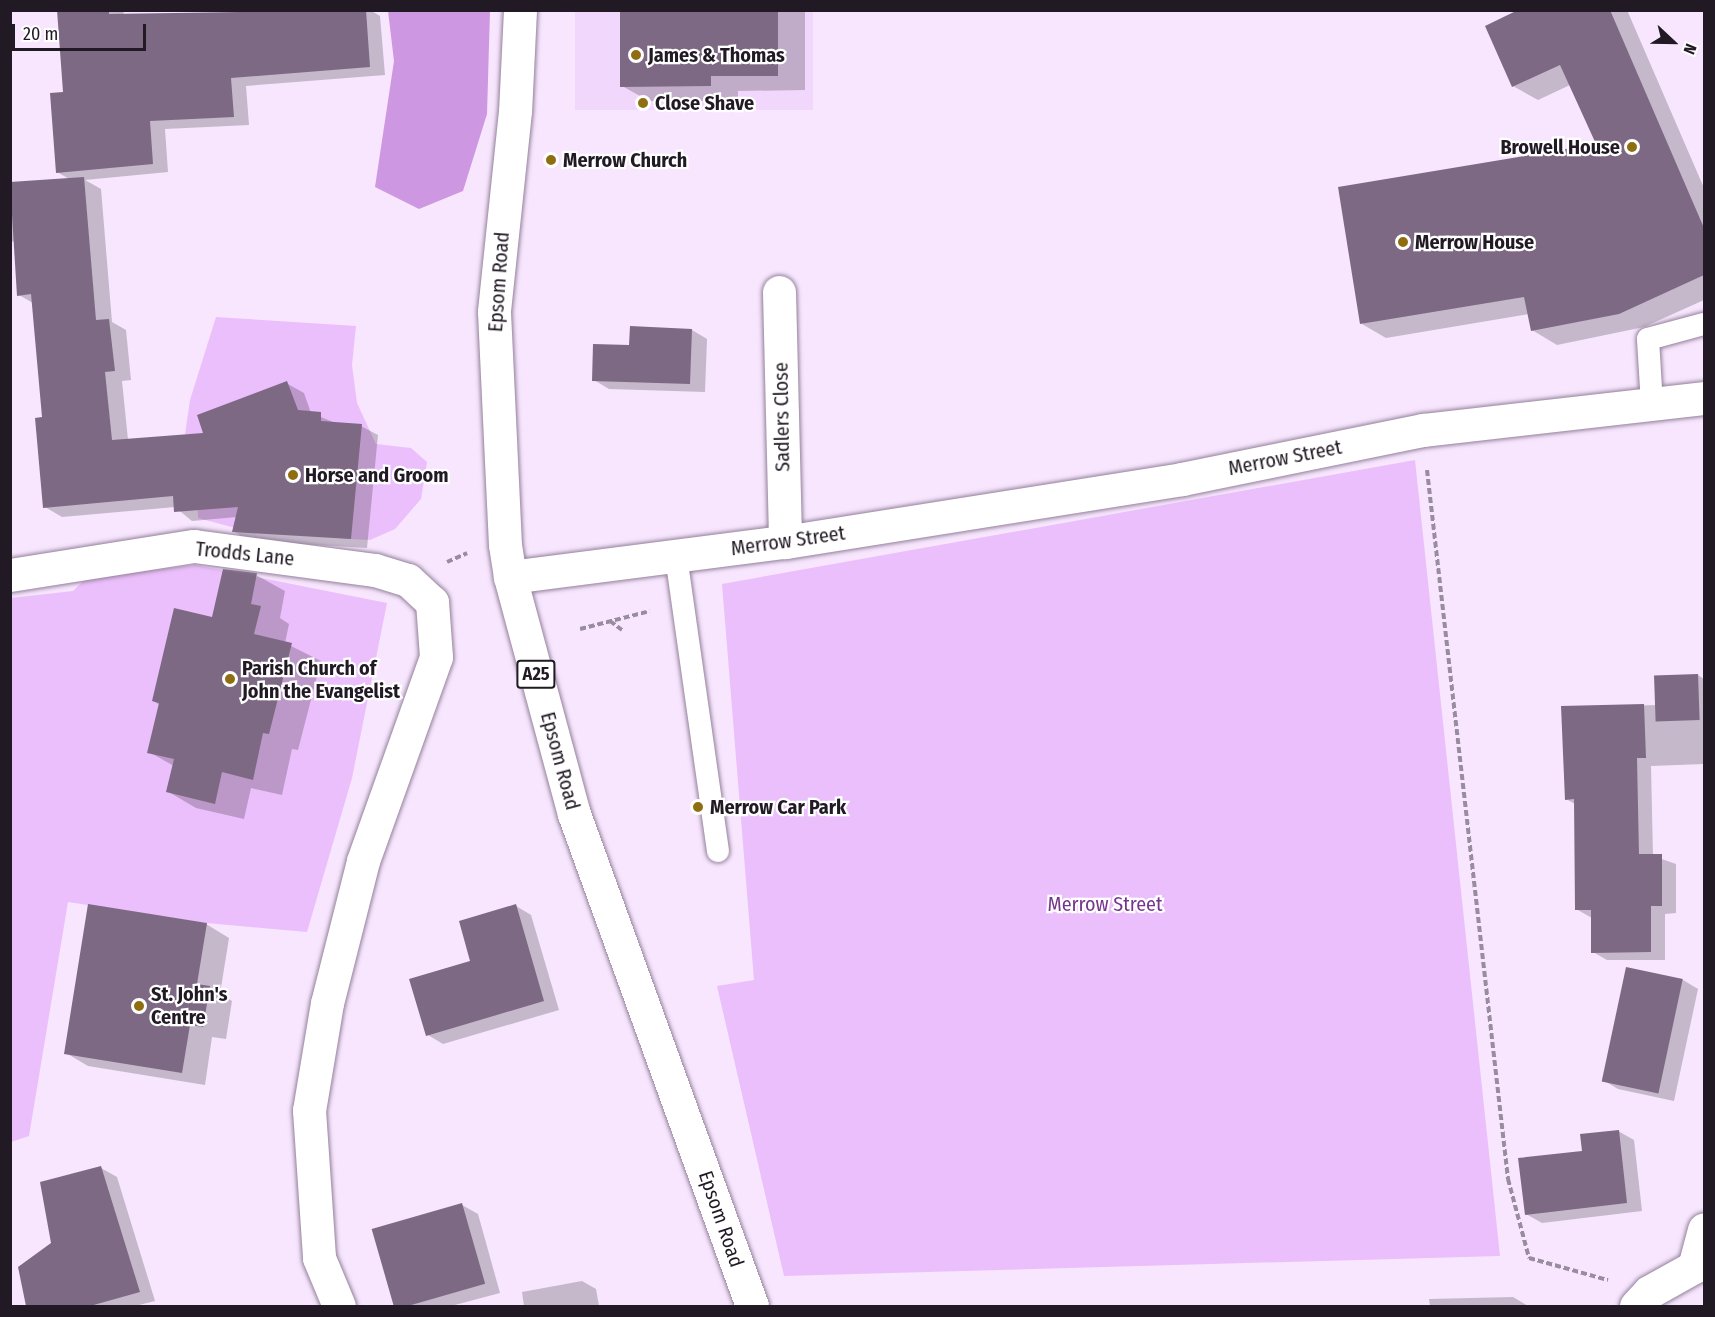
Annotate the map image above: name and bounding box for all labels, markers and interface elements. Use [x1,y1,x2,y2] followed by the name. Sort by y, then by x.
[15,12,148,50] scale bar
[1643,12,1703,72] north arrow
[23,23,58,45] text: 20 m
[1680,41,1701,57] text: N
[648,43,785,67] place label: James & Thomas
[629,48,643,62] marker: James & Thomas
[655,91,754,115] place label: Close Shave
[636,96,650,110] marker: Close Shave
[1500,135,1620,159] place label: Browell House
[1625,140,1639,154] marker: Browell House
[563,148,687,172] place label: Merrow Church
[544,153,558,167] marker: Merrow Church
[1415,230,1534,254] place label: Merrow House
[484,231,514,333] street label: Epsom Road
[1396,235,1410,249] marker: Merrow House
[769,362,795,472] street label: Sadlers Close
[1226,435,1344,481] street label: Merrow Street
[305,463,449,487] place label: Horse and Groom
[286,468,300,482] marker: Horse and Groom
[729,521,847,561] street label: Merrow Street
[194,537,296,571] street label: Trodds Lane
[242,656,400,703] place label: Parish Church of John the Evangelist
[515,659,557,689] road number: A25
[223,672,237,686] marker: Parish Church of John the Evangelist
[535,709,585,813] street label: Epsom Road
[710,795,846,819] place label: Merrow Car Park
[691,800,705,814] marker: Merrow Car Park
[1048,892,1162,916] park label: Merrow Street
[151,982,228,1029] place label: St. John's Centre
[132,999,146,1013] marker: St. John's Centre
[693,1168,749,1270] street label: Epsom Road

